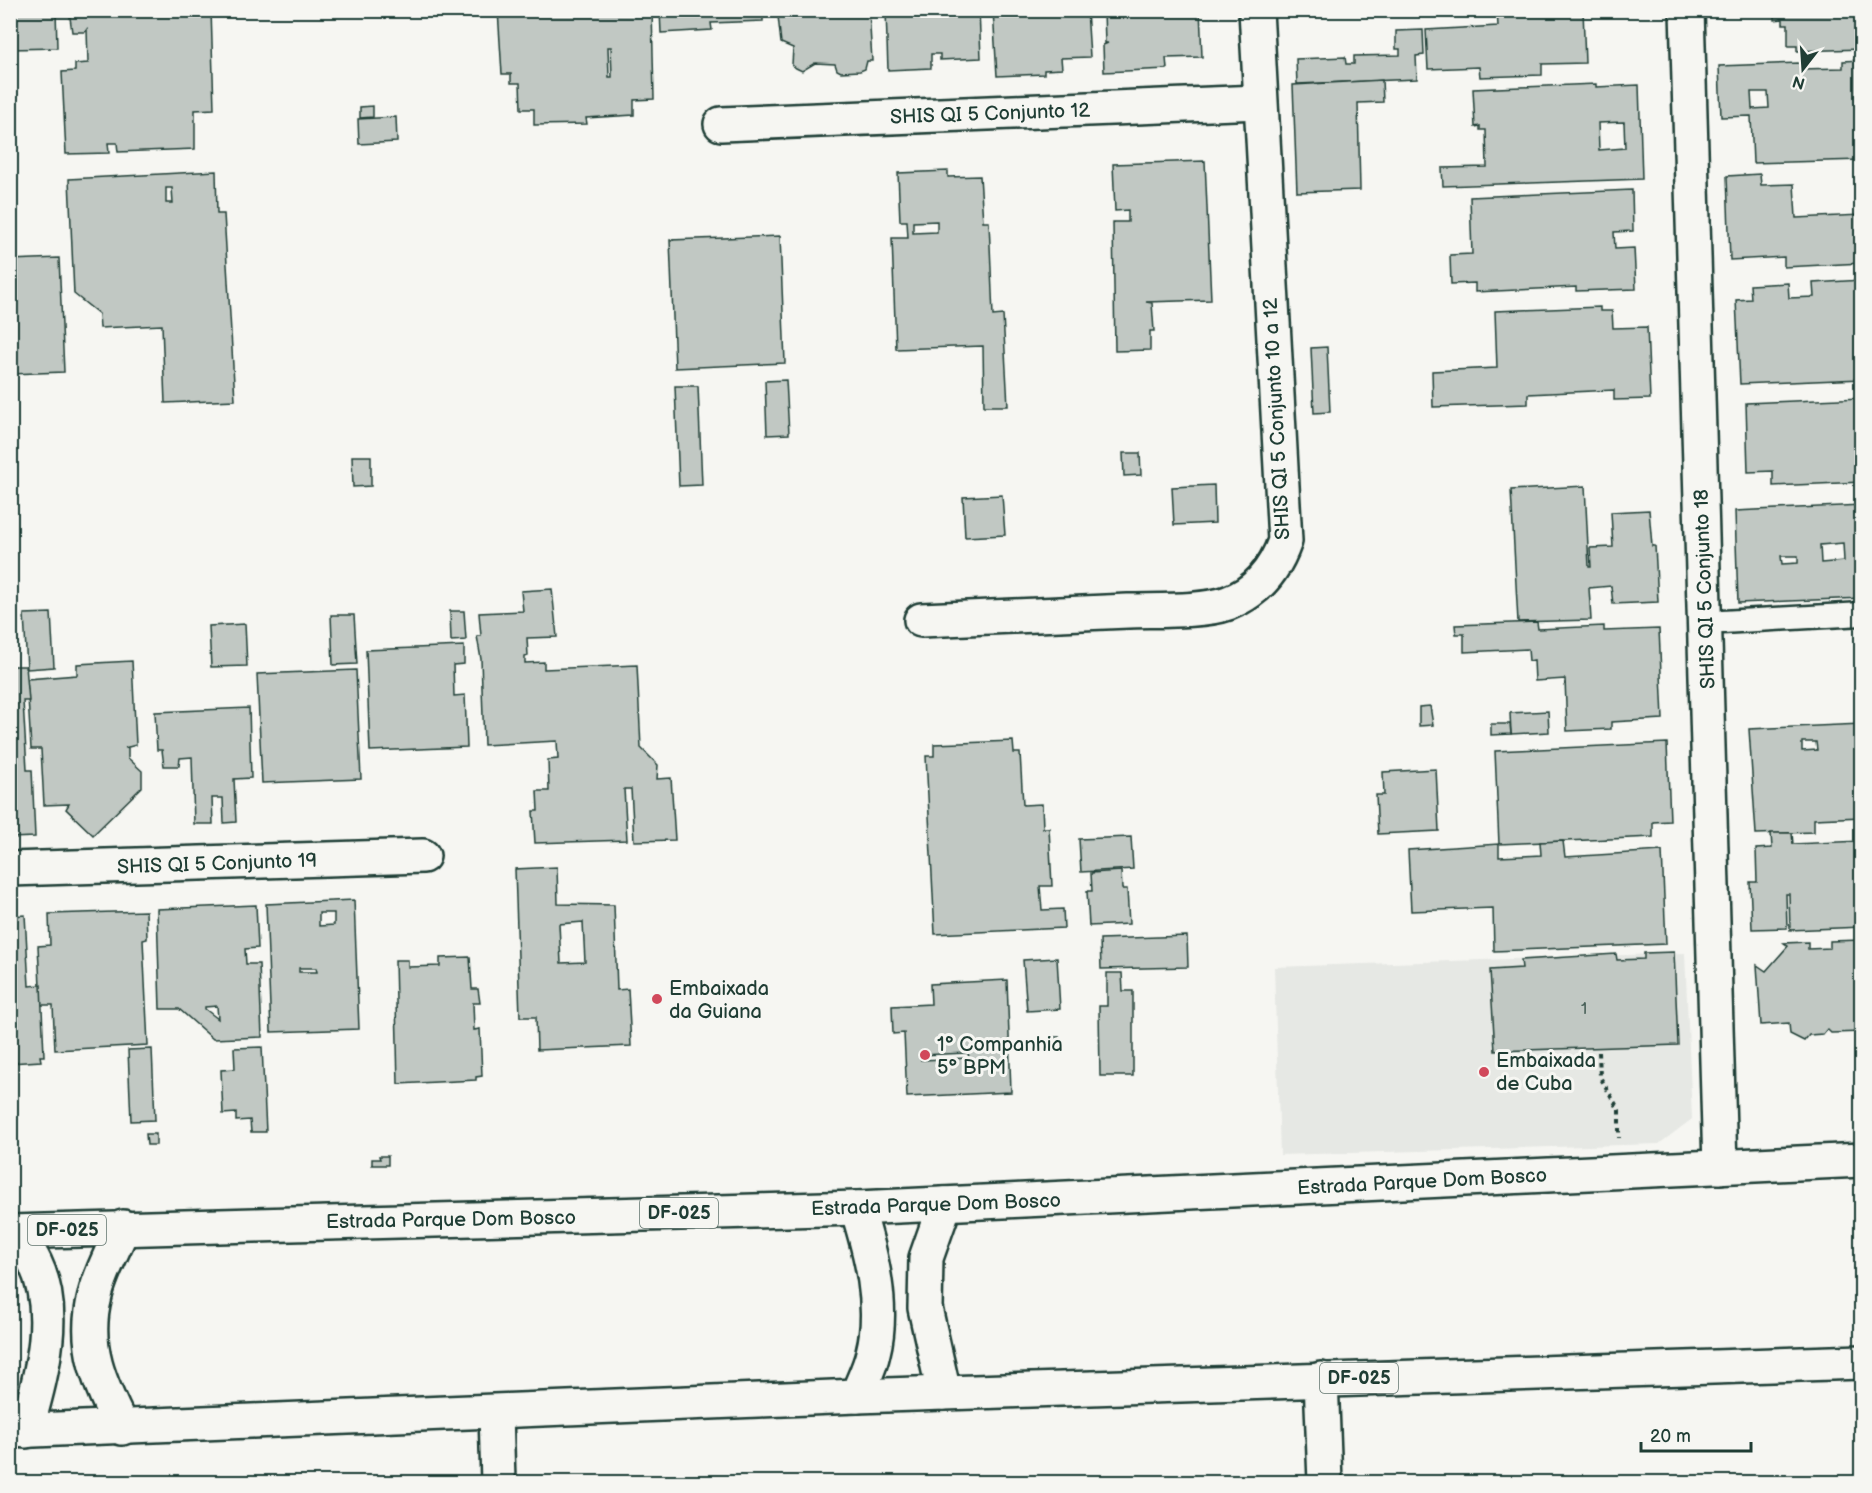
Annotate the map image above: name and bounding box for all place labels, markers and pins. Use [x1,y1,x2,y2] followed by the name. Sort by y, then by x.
[669,977,769,1024] place label: Embaixada da Guiana
[650,992,664,1006] marker: Embaixada da Guiana
[937,1033,1063,1080] place label: 1° Companhia 5° BPM
[918,1048,932,1062] marker: 1° Companhia 5° BPM
[1496,1049,1596,1096] place label: Embaixada de Cuba
[1477,1065,1491,1079] marker: Embaixada de Cuba

